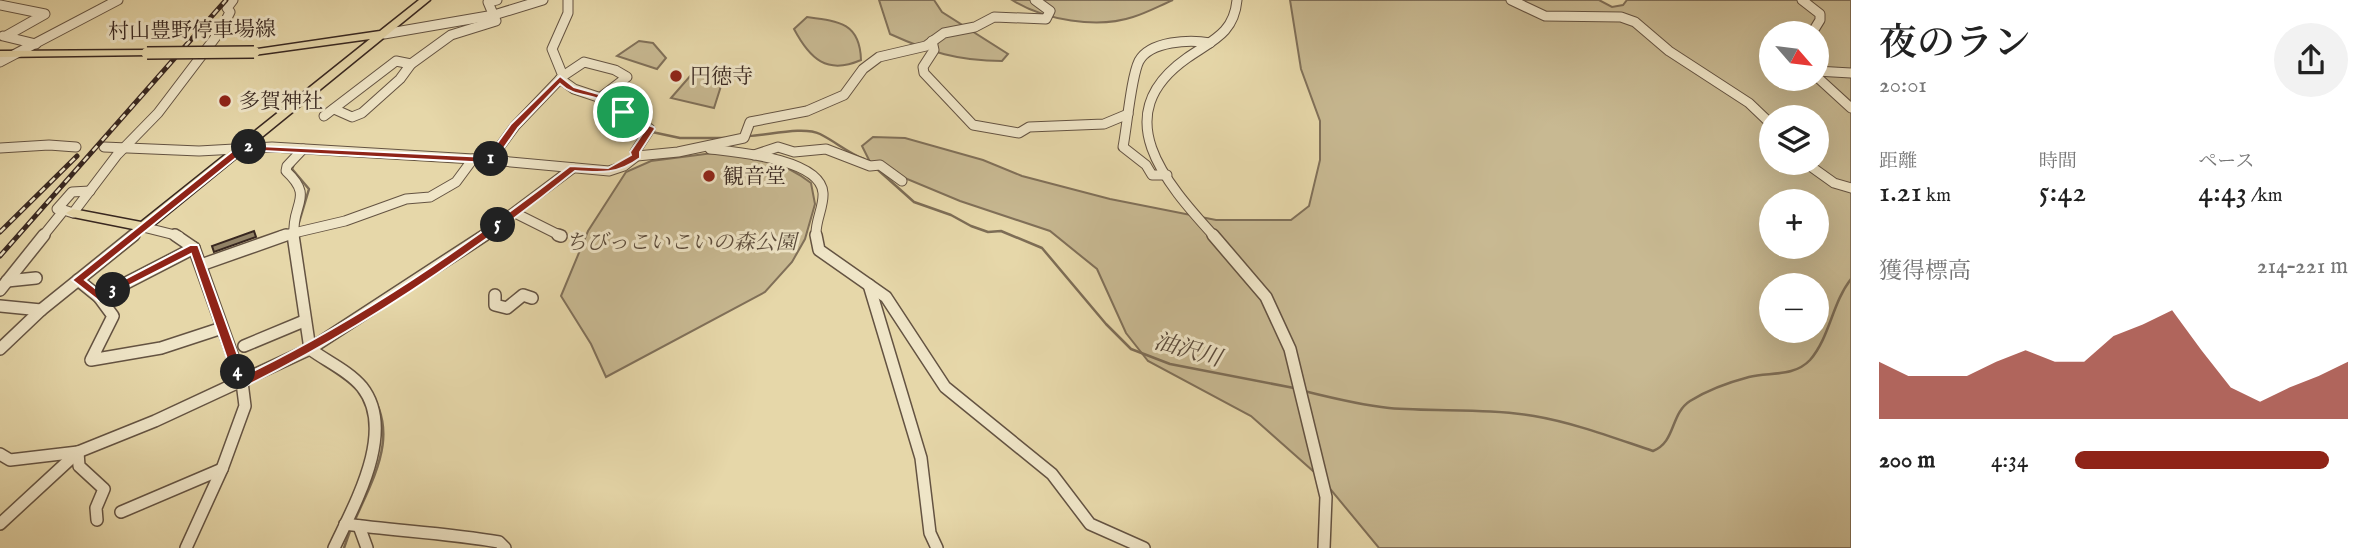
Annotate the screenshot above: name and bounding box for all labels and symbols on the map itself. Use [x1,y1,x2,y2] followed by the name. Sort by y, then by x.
[108,17,276,46] street label: 村山豊野停車場線
[1759,21,1829,91] north arrow
[690,64,753,91] place label: 円徳寺
[668,68,684,84] marker: 円徳寺
[593,82,653,142] pin
[239,89,323,116] place label: 多賀神社
[217,93,233,109] marker: 多賀神社
[232,130,266,164] pin: 2
[474,142,508,176] pin: 1
[723,164,786,191] place label: 観音堂
[701,168,717,184] marker: 観音堂
[480,208,516,243] pin: 5
[566,230,799,257] park label: ちびっこいこいの森公園
[96,272,130,308] pin: 3
[1150,327,1228,375] water label: 油沢川
[220,354,256,390] pin: 4

